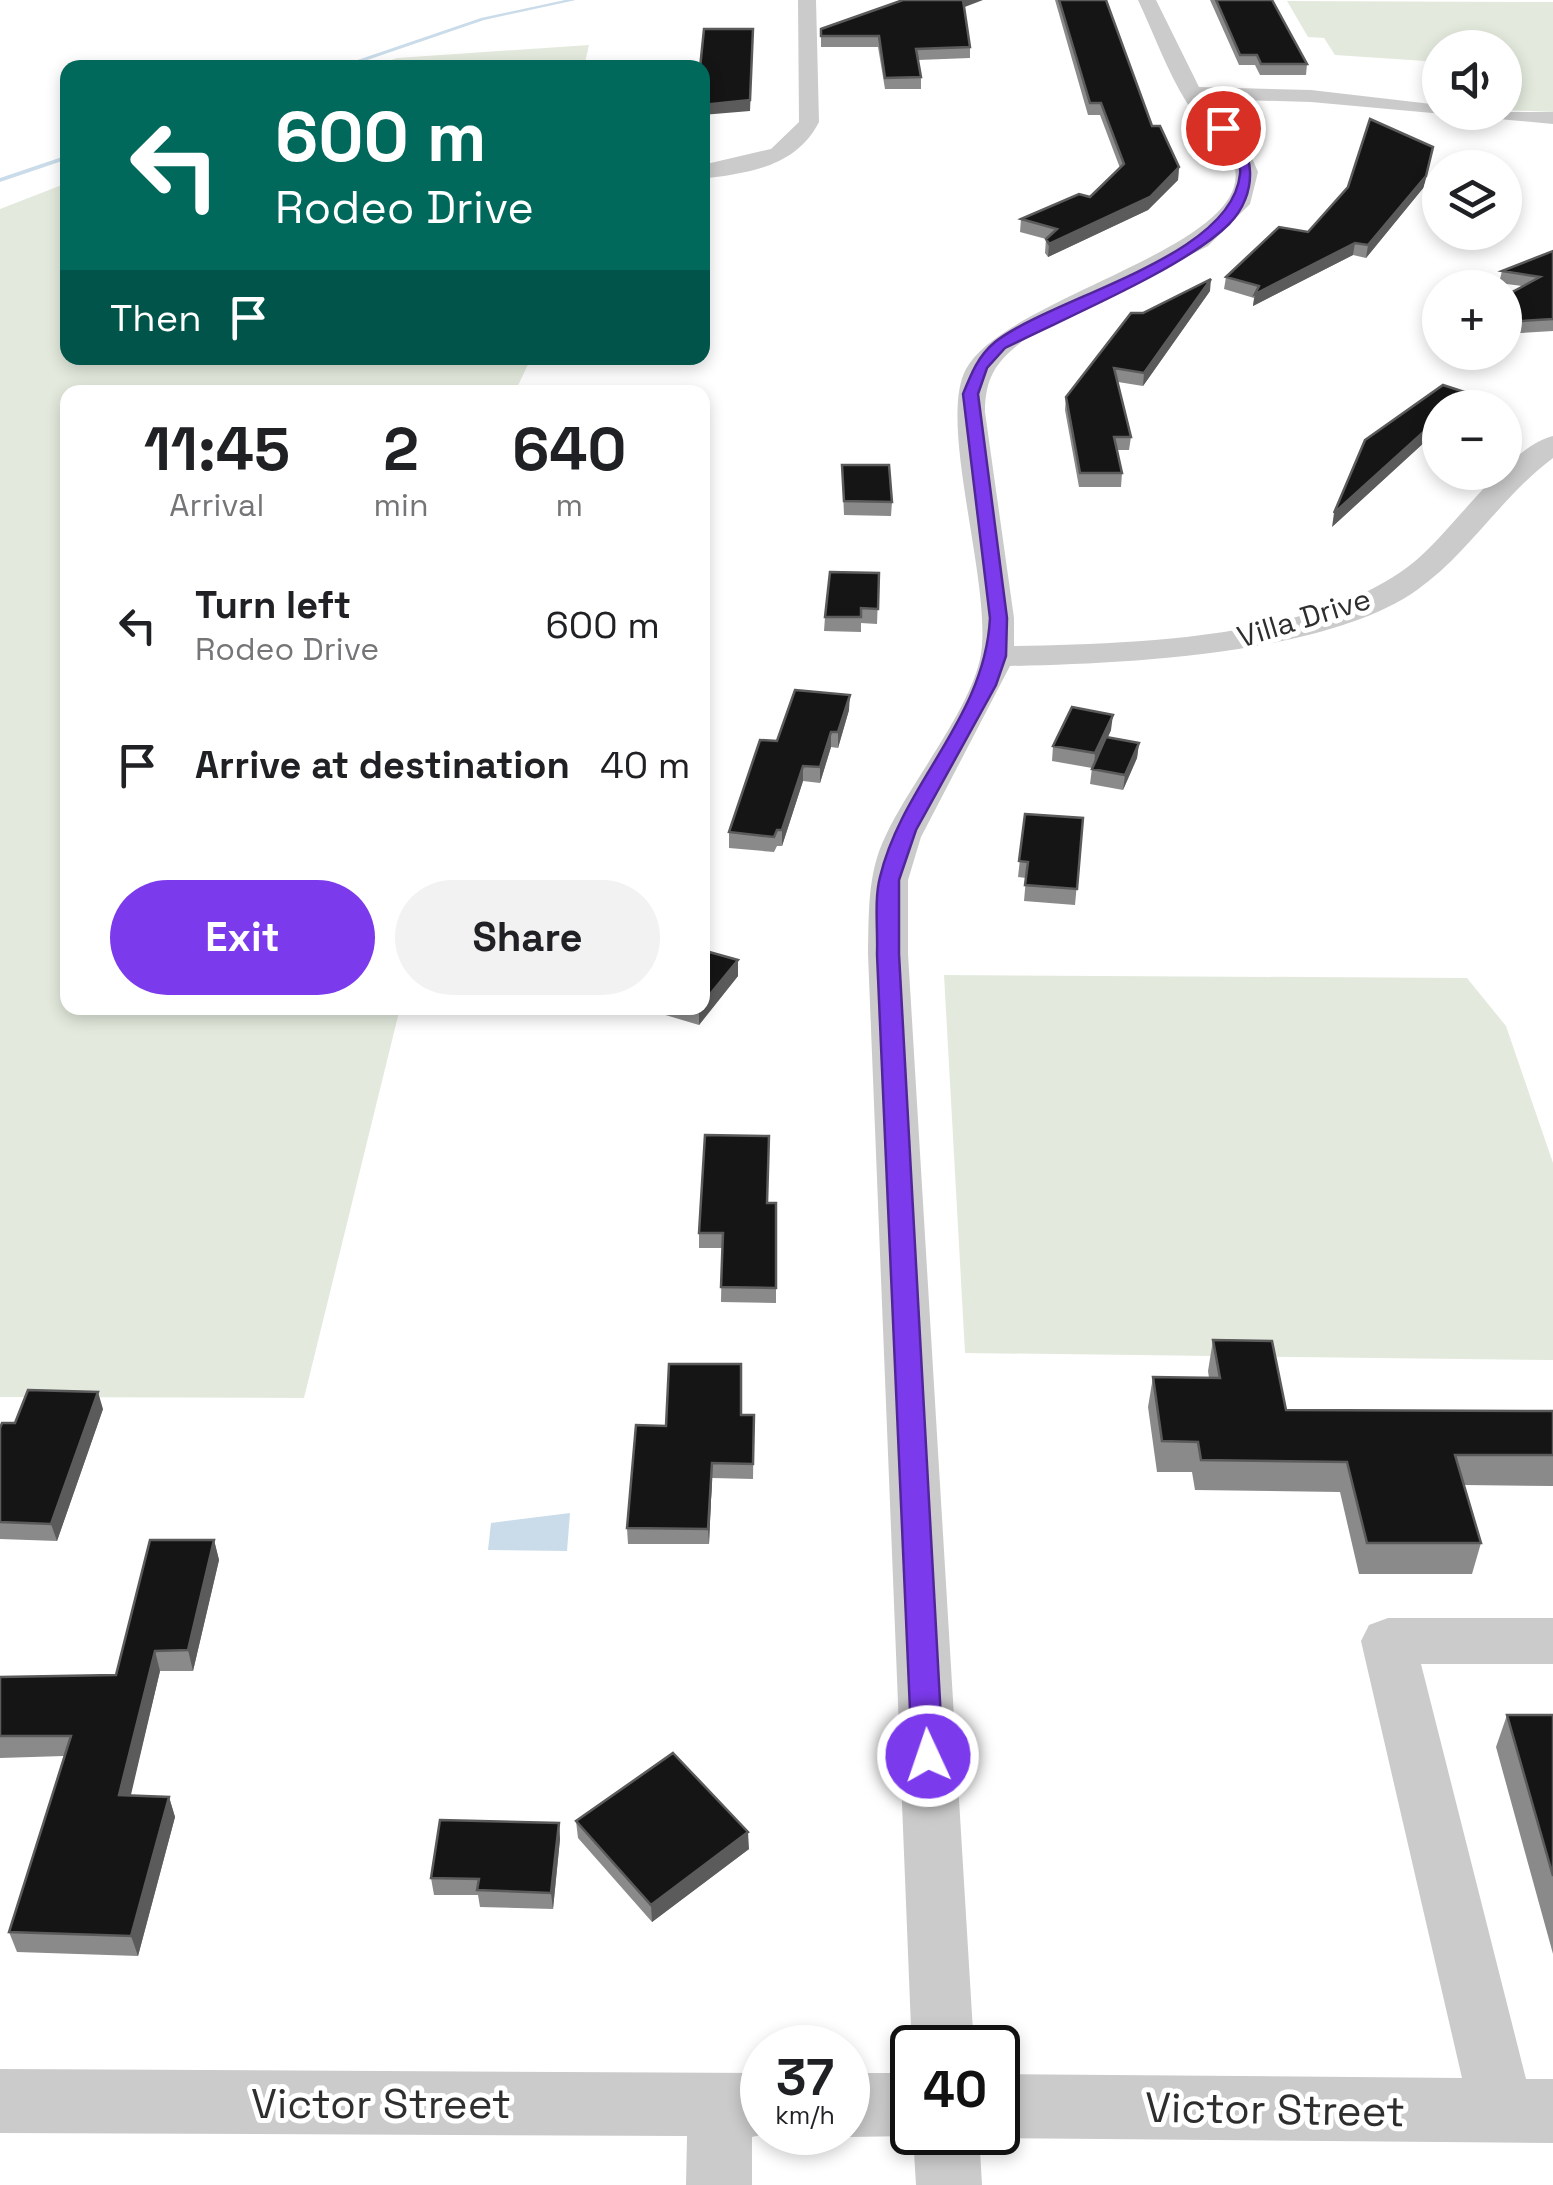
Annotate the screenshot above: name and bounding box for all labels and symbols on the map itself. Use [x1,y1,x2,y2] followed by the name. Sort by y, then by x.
[1181,86,1266,171] pin
[1232,579,1375,656] street label: Villa Drive
[876,1704,980,1808] position arrow
[890,2025,1020,2155] speed limit sign: 40
[251,2077,511,2130] street label: Victor Street
[1145,2081,1405,2138] street label: Victor Street

